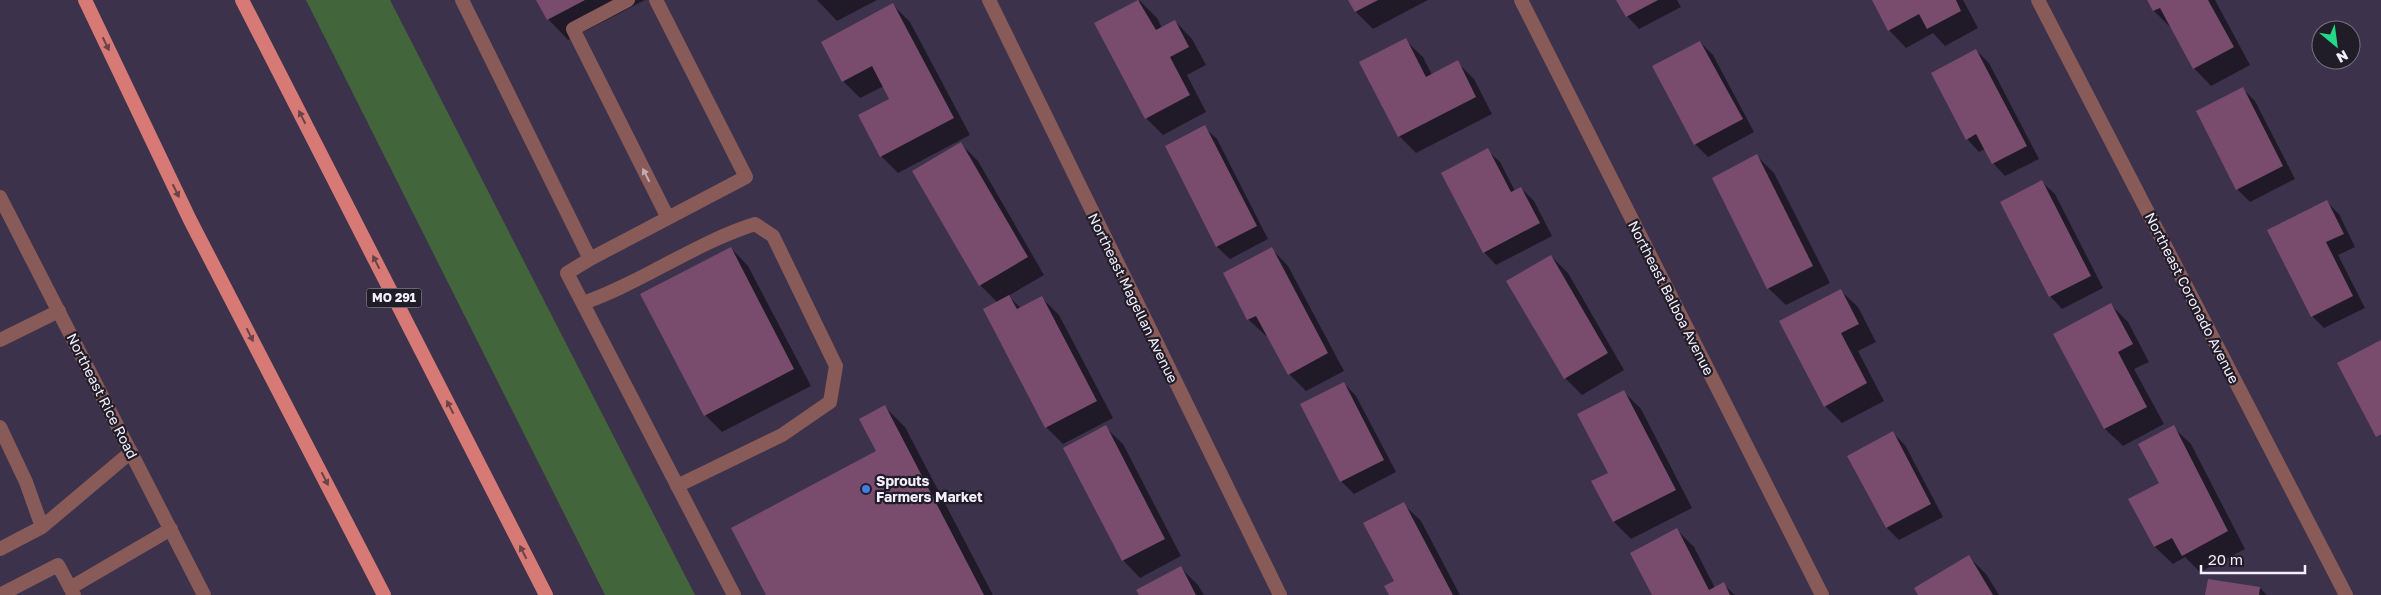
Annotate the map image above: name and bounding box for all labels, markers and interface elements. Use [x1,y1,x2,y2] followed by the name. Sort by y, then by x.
[2311,20,2361,70] north arrow
[102,37,110,51] one-way arrow
[2334,47,2351,67] text: N
[298,110,306,124] one-way arrow
[642,168,650,182] one-way arrow
[172,183,180,198] one-way arrow
[2142,209,2243,386] street label: Northeast Coronado Avenue
[1085,210,1182,385] street label: Northeast Magellan Avenue
[1625,218,1718,378] street label: Northeast Balboa Avenue
[372,255,380,269] one-way arrow
[366,288,422,308] road number: MO 291
[246,328,254,342] one-way arrow
[63,330,141,461] street label: Northeast Rice Road
[446,400,454,414] one-way arrow
[321,472,329,487] one-way arrow
[876,472,983,505] place label: Sprouts Farmers Market
[860,483,872,495] marker: Sprouts Farmers Market
[2201,542,2305,574] scale bar
[519,544,527,559] one-way arrow
[2208,550,2243,568] text: 20 m

